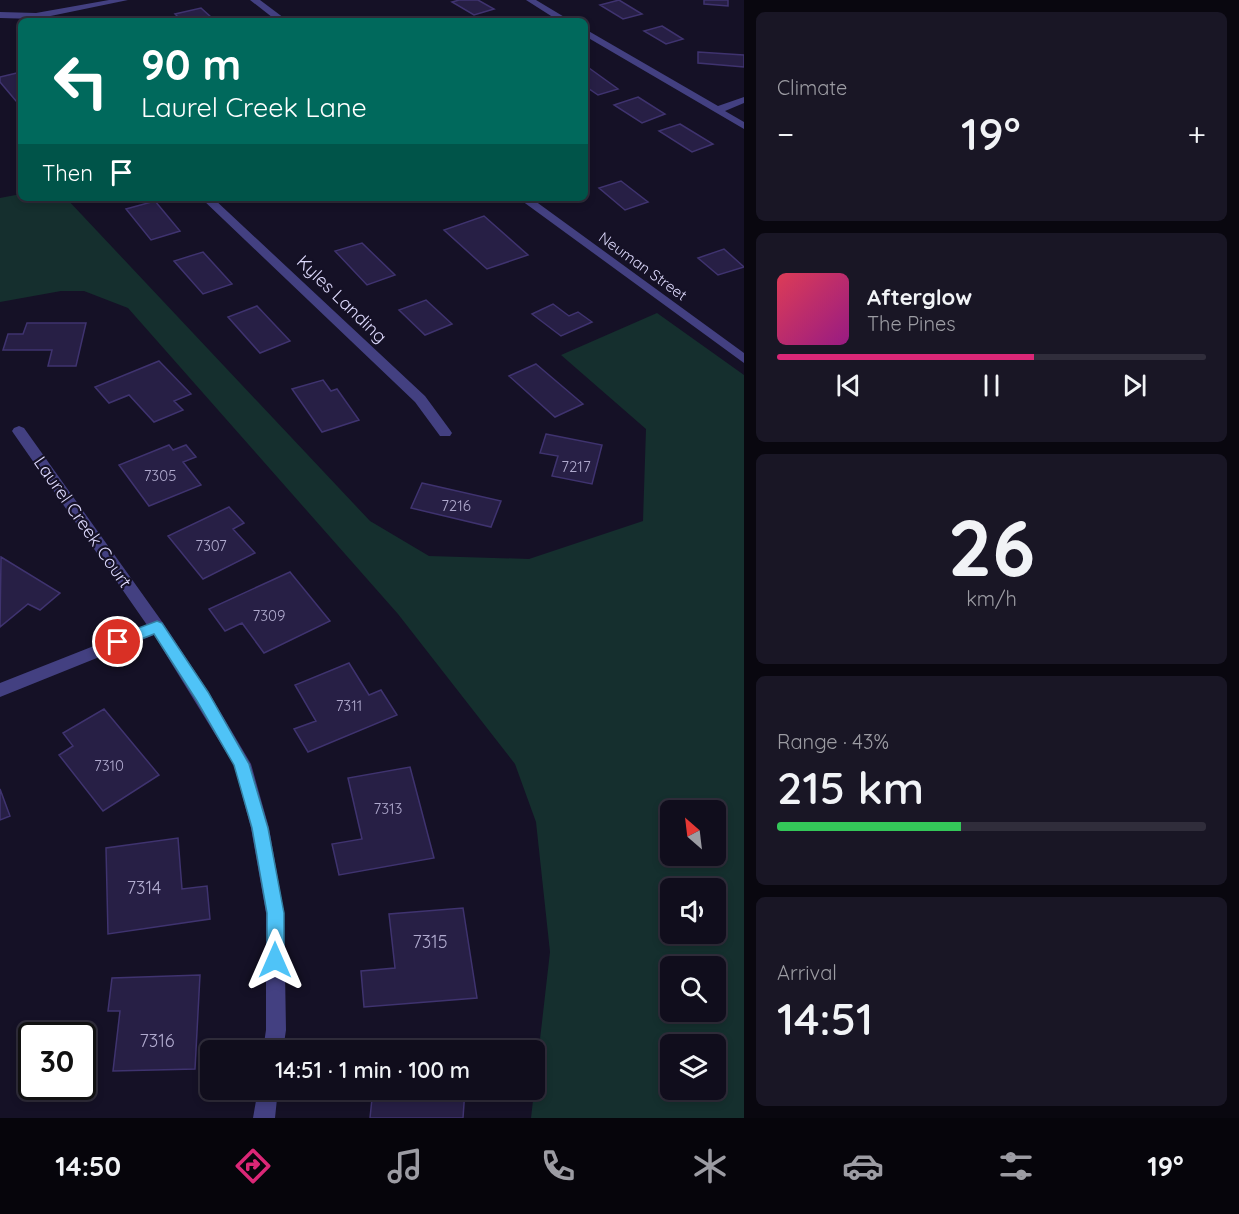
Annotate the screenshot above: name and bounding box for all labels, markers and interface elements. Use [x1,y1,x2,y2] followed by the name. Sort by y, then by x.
[141,38,241,91] text: 90 m
[42,42,120,120] icon: left
[777,75,847,100] text: Climate
[141,90,367,124] text: Laurel Creek Lane
[961,105,1021,161] text: 19°
[777,113,794,154] text: −
[1187,113,1206,154] text: +
[105,156,138,189] icon: arrive
[42,159,93,187] text: Then
[595,228,691,304] street label: Neuman Street
[292,250,392,348] street label: Kyles Landing
[867,283,972,311] text: Afterglow
[867,311,956,336] text: The Pines
[832,369,865,402] icon: previous
[975,369,1008,402] icon: pause
[1118,369,1151,402] icon: next
[29,452,137,592] street label: Laurel Creek Court
[561,457,591,476] house number: 7217
[144,466,176,485] house number: 7305
[441,496,471,515] house number: 7216
[948,498,1035,596] text: 26
[195,536,227,555] house number: 7307
[966,586,1017,611] text: km/h
[253,606,285,625] house number: 7309
[92,616,143,667] pin
[101,625,134,658] icon: arrive
[336,696,362,715] house number: 7311
[777,729,889,754] text: Range · 43%
[94,756,124,775] house number: 7310
[777,759,924,815] text: 215 km
[374,799,403,818] house number: 7313
[660,800,726,866] north arrow
[660,800,726,1100] map controls
[127,876,161,899] house number: 7314
[660,878,726,944] button: sound
[243,928,307,992] position arrow
[412,930,448,953] house number: 7315
[660,956,726,1022] button: search
[777,960,837,985] text: Arrival
[777,990,873,1046] text: 14:51
[18,1022,96,1100] speed limit sign: 30
[139,1029,175,1052] house number: 7316
[660,1034,726,1100] button: layers
[275,1056,470,1084] text: 14:51 · 1 min · 100 m
[232,1145,274,1187] icon: directions
[384,1145,426,1187] icon: music
[537,1145,579,1187] icon: phone
[689,1145,731,1187] icon: climate
[842,1145,884,1187] icon: car
[995,1145,1037,1187] icon: filters
[55,1149,121,1183] text: 14:50
[1147,1149,1184,1183] text: 19°

